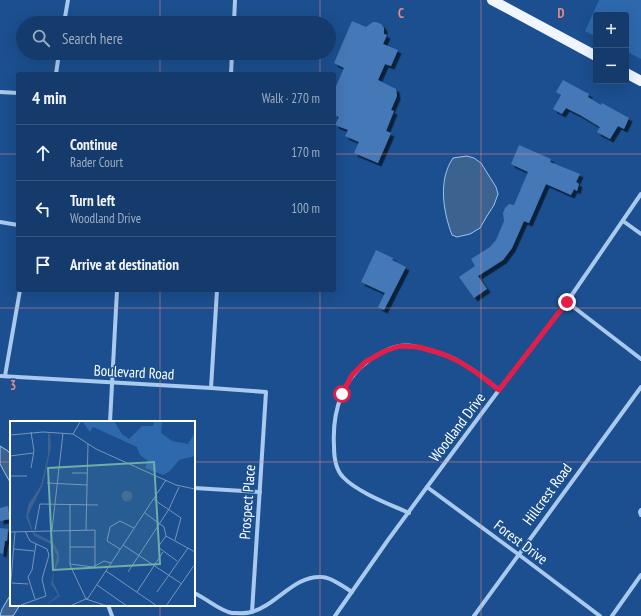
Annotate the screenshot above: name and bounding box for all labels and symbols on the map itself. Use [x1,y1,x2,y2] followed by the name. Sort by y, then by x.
[398,5,404,22] text: C
[558,5,565,22] text: D
[558,293,576,311] route end
[93,360,175,384] street label: Boulevard Road
[10,377,16,394] text: 3
[333,385,351,403] route start
[425,389,489,465] street label: Woodland Drive
[10,421,195,606] inset map
[518,459,576,529] street label: Hillcrest Road
[235,464,259,540] street label: Prospect Place
[490,516,552,568] street label: Forest Drive

